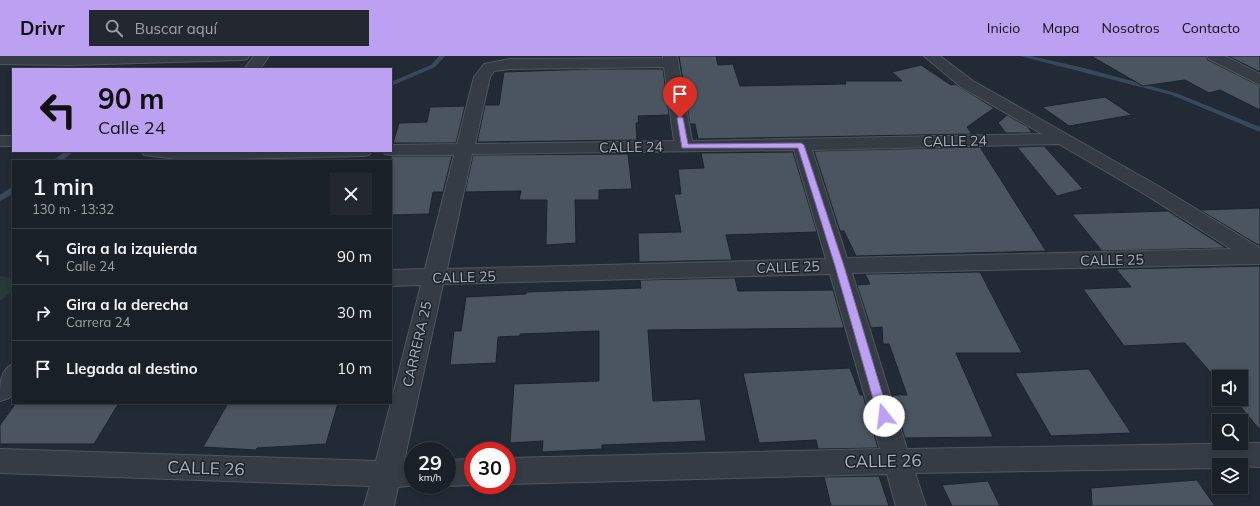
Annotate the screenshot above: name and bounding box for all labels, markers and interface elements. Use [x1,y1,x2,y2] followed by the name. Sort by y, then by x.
[89,10,369,46] search box
[20,16,65,40] text: Drivr
[103,17,125,39] icon: search
[135,19,217,38] text: Buscar aquí
[987,19,1020,37] text: Inicio
[1042,19,1080,37] text: Mapa
[1102,19,1160,37] text: Nosotros
[1182,19,1240,37] text: Contacto
[663,77,697,118] pin
[98,81,164,116] text: 90 m
[669,83,691,105] icon: arrive
[32,84,84,136] icon: left
[98,116,165,139] text: Calle 24
[923,131,988,151] street label: CALLE 24
[599,137,664,157] street label: CALLE 24
[32,171,94,201] text: 1 min
[330,173,372,215] button: close
[32,201,114,217] text: 130 m · 13:32
[66,239,197,258] text: Gira a la izquierda
[32,246,54,268] icon: left
[337,247,372,266] text: 90 m
[1080,250,1144,270] street label: CALLE 25
[756,257,820,277] street label: CALLE 25
[66,258,115,274] text: Calle 24
[432,267,496,287] street label: CALLE 25
[66,295,188,314] text: Gira a la derecha
[398,299,436,389] street label: CARRERA 25
[32,302,54,324] icon: right
[337,303,372,322] text: 30 m
[66,314,130,330] text: Carrera 24
[32,358,54,380] icon: arrive
[66,359,198,378] text: Llegada al destino
[337,359,372,378] text: 10 m
[1212,370,1248,494] map controls
[1212,370,1248,406] button: sound
[863,395,905,437] position arrow
[1212,414,1248,450] button: search
[464,442,516,494] speed limit sign: 30
[844,449,922,472] street label: CALLE 26
[418,450,442,475] text: 29
[167,456,245,479] street label: CALLE 26
[1212,458,1248,494] button: layers
[419,471,441,484] text: km/h

